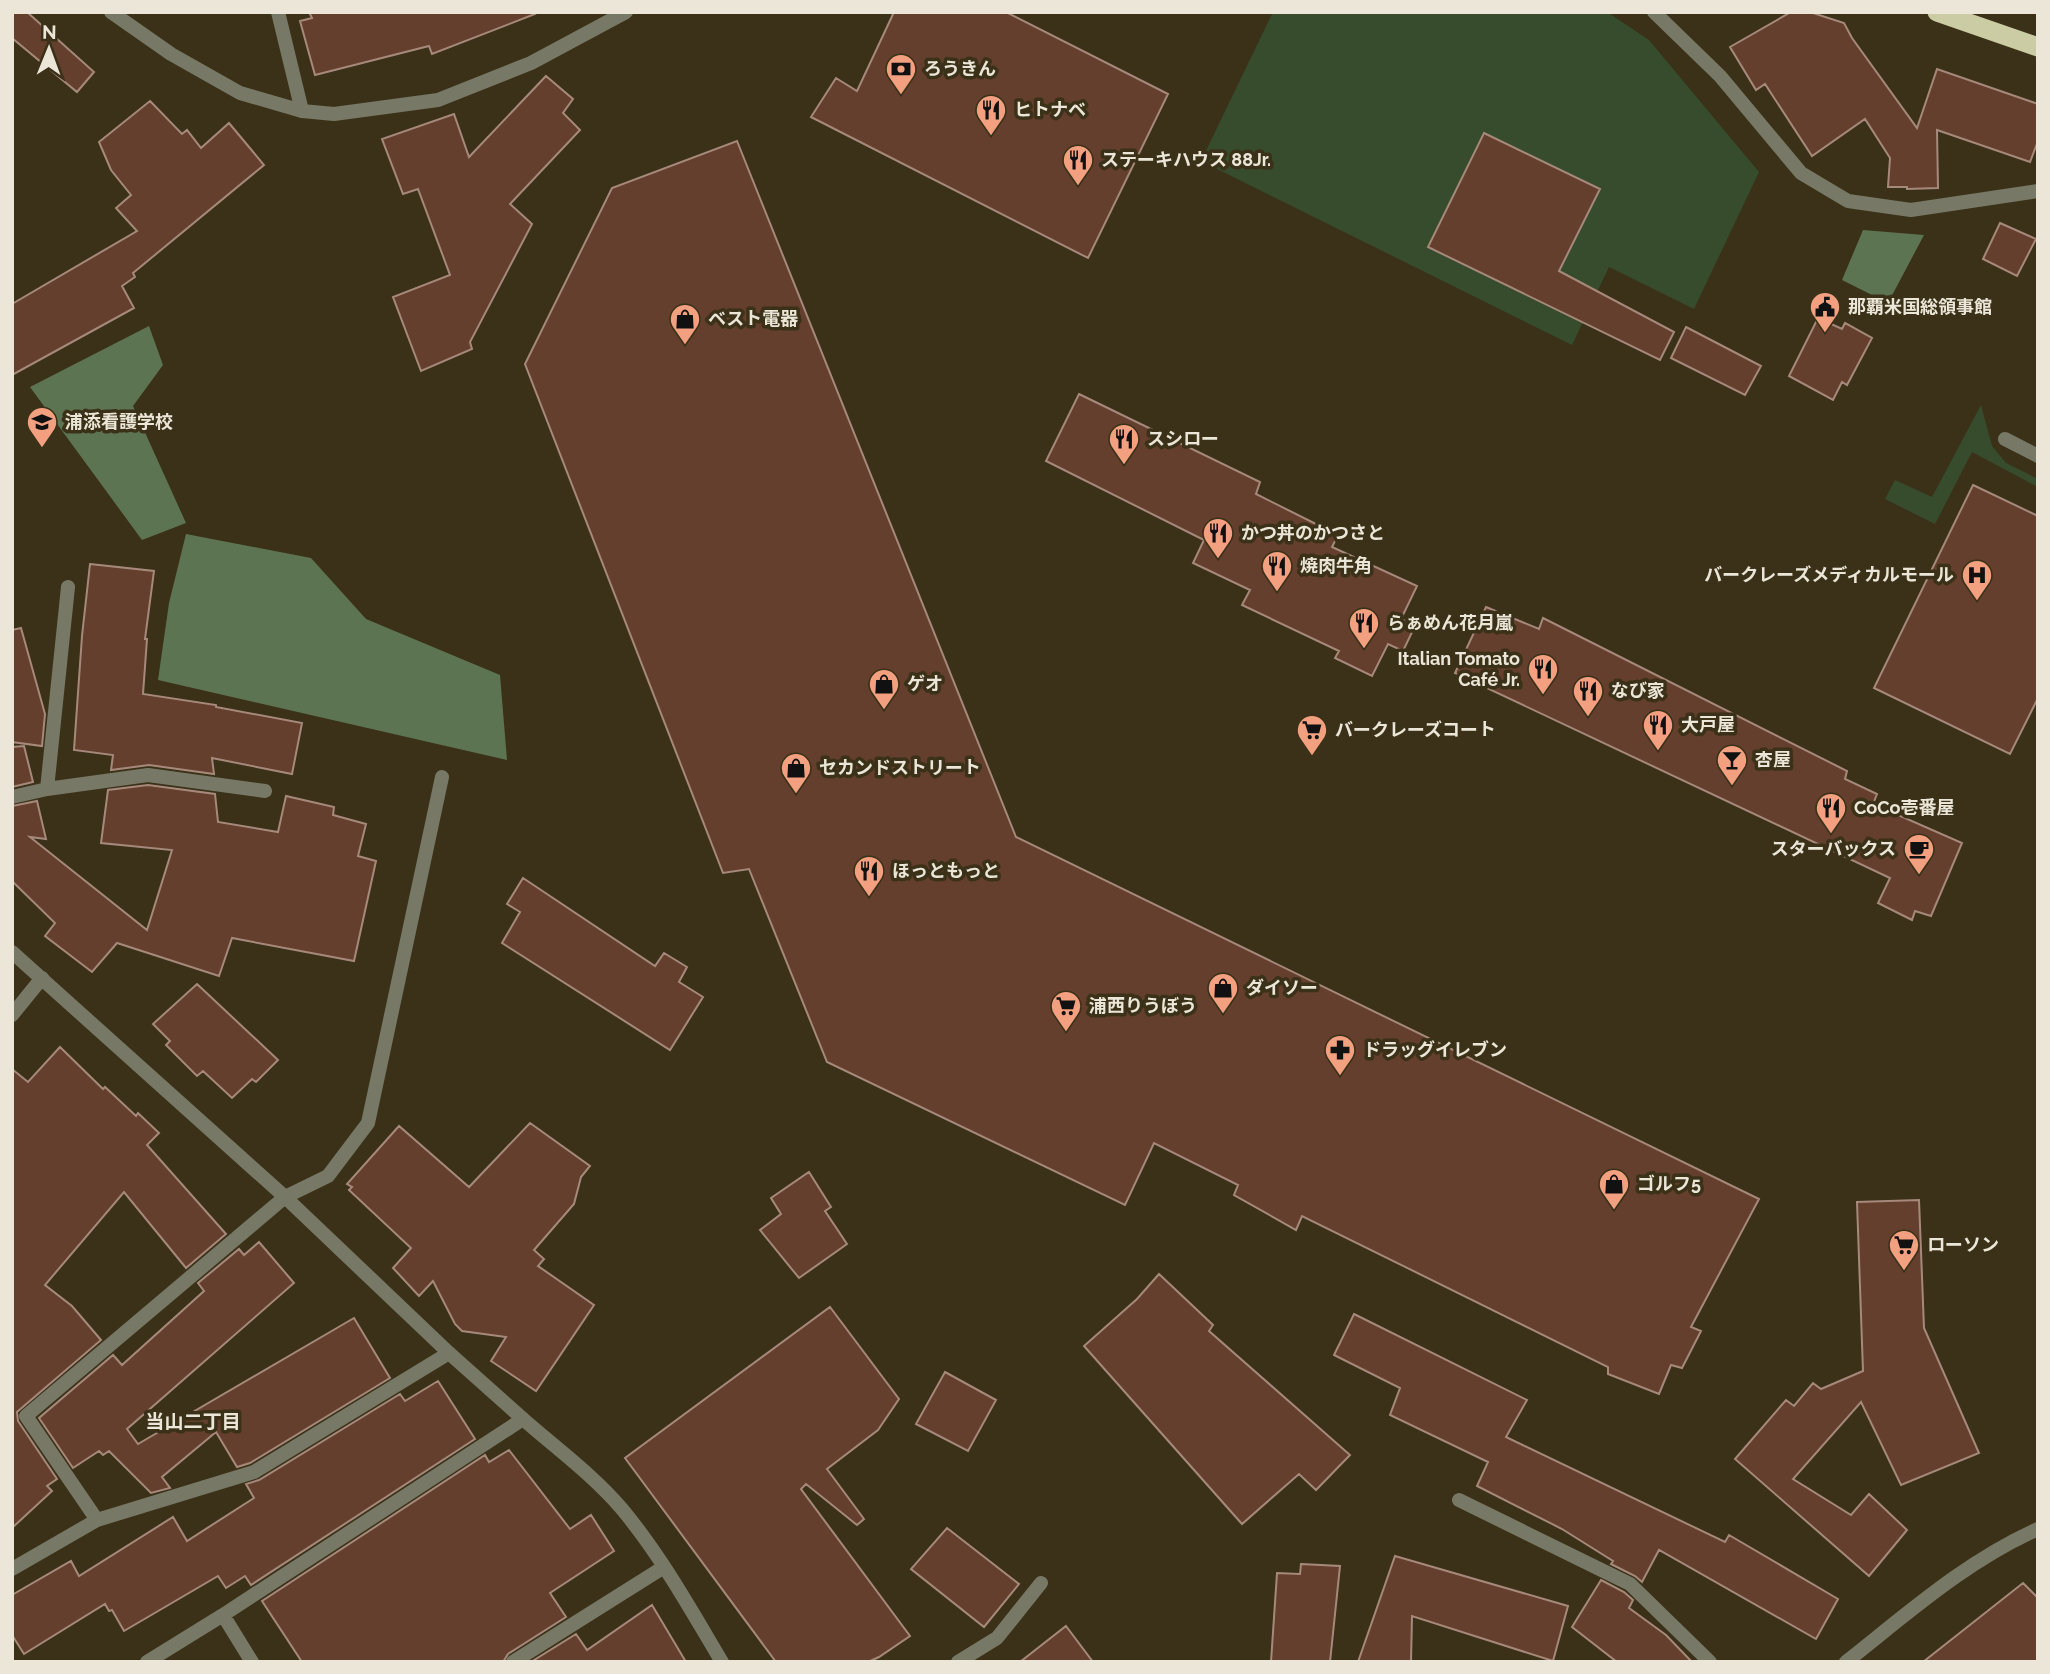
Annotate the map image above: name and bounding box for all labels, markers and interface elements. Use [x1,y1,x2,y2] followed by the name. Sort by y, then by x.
[14,14,84,84] north arrow
[42,21,57,43] text: N
[884,52,918,96] bank icon: ろうきん
[924,58,996,79] place label: ろうきん
[974,93,1008,137] restaurant icon: ヒトナベ
[1014,99,1086,120] place label: ヒトナベ
[1061,143,1095,187] restaurant icon: ステーキハウス 88Jr.
[1101,149,1271,170] place label: ステーキハウス 88Jr.
[1808,290,1842,334] public building icon: 那覇米国総領事館
[1848,296,1992,317] place label: 那覇米国総領事館
[668,302,702,346] shop icon: ベスト電器
[708,308,798,329] place label: ベスト電器
[25,405,59,449] school or university icon: 浦添看護学校
[65,411,173,432] place label: 浦添看護学校
[1107,422,1141,466] restaurant icon: スシロー
[1147,428,1219,449] place label: スシロー
[1201,516,1235,560] restaurant icon: かつ丼のかつさと
[1241,522,1385,543] place label: かつ丼のかつさと
[1260,549,1294,593] restaurant icon: 焼肉牛角
[1300,555,1372,576] place label: 焼肉牛角
[1960,558,1994,602] hospital icon: バークレーズメディカルモール
[1704,564,1954,585] place label: バークレーズメディカルモール
[1347,606,1381,650] restaurant icon: らぁめん花月嵐
[1387,612,1513,633] place label: らぁめん花月嵐
[1397,648,1520,690] place label: Italian Tomato Café Jr.
[1526,652,1560,696] restaurant icon: Italian Tomato Café Jr.
[867,667,901,711] shop icon: ゲオ
[907,673,943,694] place label: ゲオ
[1571,674,1605,718] restaurant icon: なび家
[1611,680,1665,701] place label: なび家
[1641,708,1675,752] restaurant icon: 大戸屋
[1295,713,1329,757] supermarket icon: バークレーズコート
[1681,714,1735,735] place label: 大戸屋
[1335,719,1496,740] place label: バークレーズコート
[1715,743,1749,787] bar icon: 杏屋
[1755,749,1791,770] place label: 杏屋
[779,751,813,795] shop icon: セカンドストリート
[819,757,981,778] place label: セカンドストリート
[1814,791,1848,835] restaurant icon: CoCo壱番屋
[1854,797,1954,818] place label: CoCo壱番屋
[1902,832,1936,876] cafe icon: スターバックス
[1771,838,1896,859] place label: スターバックス
[852,854,886,898] restaurant icon: ほっともっと
[892,860,1000,881] place label: ほっともっと
[1206,971,1240,1015] shop icon: ダイソー
[1246,977,1318,998] place label: ダイソー
[1049,989,1083,1033] supermarket icon: 浦西りうぼう
[1089,995,1197,1016] place label: 浦西りうぼう
[1323,1033,1357,1077] pharmacy icon: ドラッグイレブン
[1363,1039,1507,1060] place label: ドラッグイレブン
[1597,1167,1631,1211] shop icon: ゴルフ5
[1637,1173,1701,1194] place label: ゴルフ5
[1887,1228,1921,1272] supermarket icon: ローソン
[1927,1234,1999,1255] place label: ローソン
[145,1410,241,1432] district label: 当山二丁目

